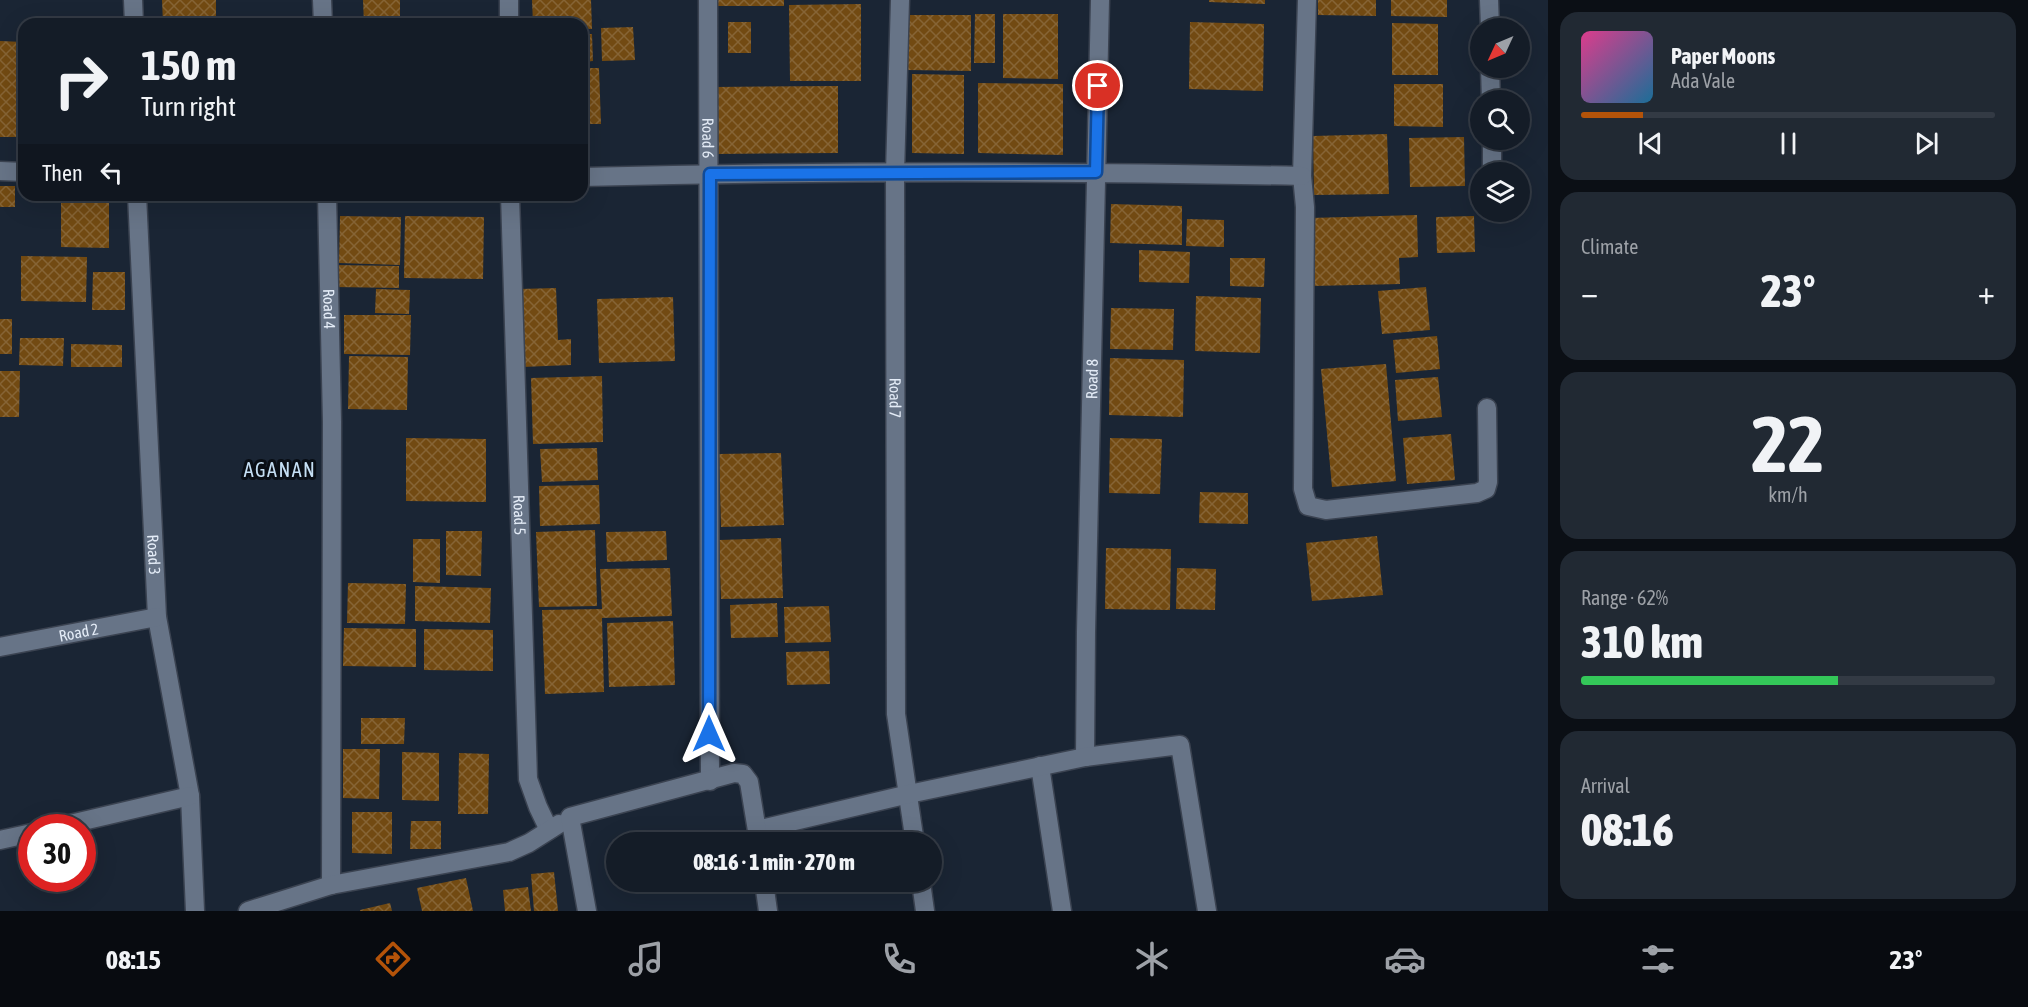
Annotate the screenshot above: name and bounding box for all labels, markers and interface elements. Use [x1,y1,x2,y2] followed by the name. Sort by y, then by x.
[1470,18,1530,78] north arrow
[1470,18,1530,222] map controls
[141,41,236,89] text: 150 m
[42,42,120,120] icon: right
[1671,43,1775,69] text: Paper Moons
[1072,60,1123,111] pin
[1081,69,1114,102] icon: arrive
[1671,69,1735,92] text: Ada Vale
[1470,90,1530,150] button: search
[141,91,236,122] text: Turn right
[699,118,717,158] street label: Road 6
[1634,127,1667,160] icon: previous
[1772,127,1805,160] icon: pause
[1910,127,1943,160] icon: next
[95,156,128,189] icon: left
[42,160,83,186] text: Then
[1470,162,1530,222] button: layers
[1581,235,1638,258] text: Climate
[1761,265,1815,317] text: 23°
[1581,273,1598,311] text: −
[1978,273,1995,311] text: +
[320,289,339,329] street label: Road 4
[1082,359,1101,399] street label: Road 8
[886,378,904,418] street label: Road 7
[1751,399,1825,489] text: 22
[244,458,316,481] district label: AGANAN
[1768,483,1808,506] text: km/h
[510,494,529,535] street label: Road 5
[144,534,164,575] street label: Road 3
[1581,586,1668,609] text: Range · 62%
[1581,616,1703,668] text: 310 km
[57,619,100,645] street label: Road 2
[677,702,741,766] position arrow
[1581,774,1630,797] text: Arrival
[1581,804,1674,856] text: 08:16
[18,814,96,892] speed limit sign: 30
[693,849,855,875] text: 08:16 · 1 min · 270 m
[372,938,414,980] icon: directions
[625,938,667,980] icon: music
[878,938,920,980] icon: phone
[1131,938,1173,980] icon: climate
[1384,938,1426,980] icon: car
[1637,938,1679,980] icon: filters
[105,944,161,975] text: 08:15
[1890,944,1922,975] text: 23°

